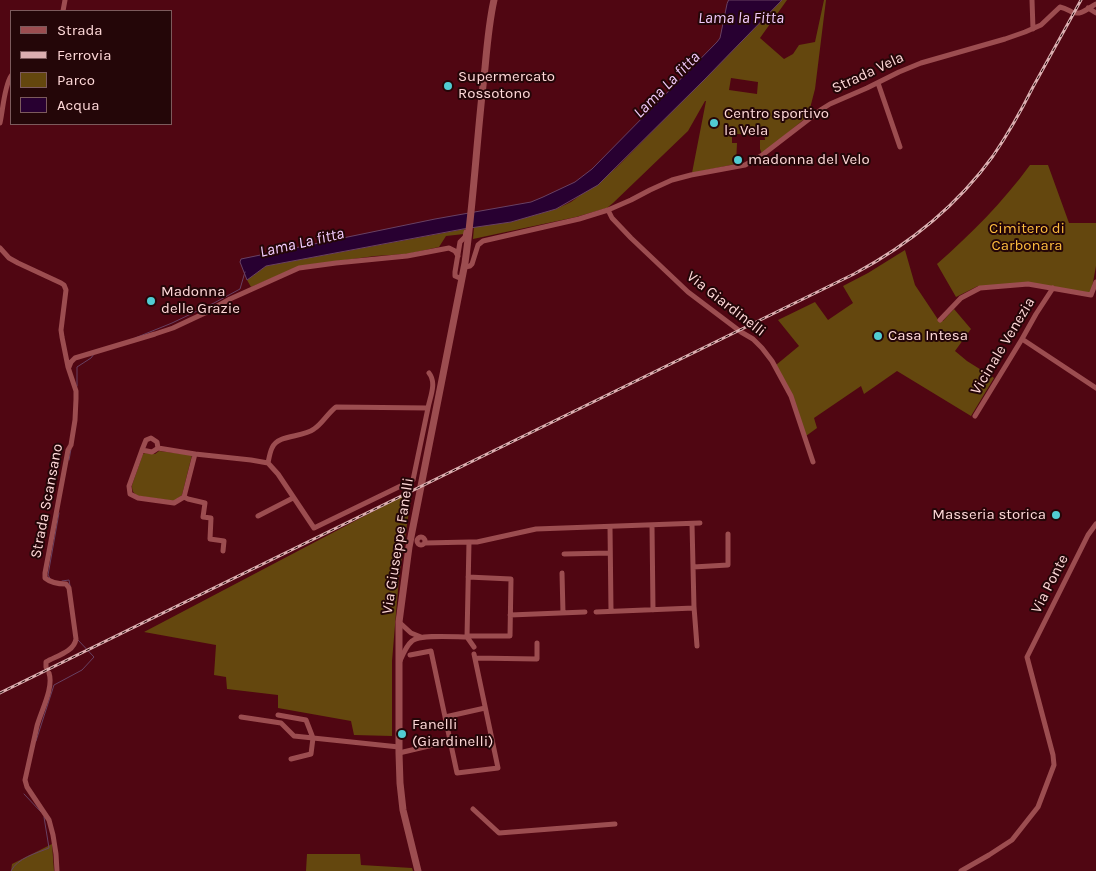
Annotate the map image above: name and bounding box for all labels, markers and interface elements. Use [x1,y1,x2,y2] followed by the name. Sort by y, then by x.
[698,8,784,28] water label: Lama la Fitta
[10,10,172,125] legend
[57,21,103,39] text: Strada
[57,46,111,64] text: Ferrovia
[630,48,704,122] water label: Lama La fitta
[829,49,907,97] street label: Strada Vela
[458,68,555,103] place label: Supermercato Rossotono
[57,71,95,89] text: Parco
[442,80,454,92] marker: Supermercato Rossotono
[57,96,99,114] text: Acqua
[724,105,829,140] place label: Centro sportivo la Vela
[708,117,720,129] marker: Centro sportivo la Vela
[748,151,870,169] place label: madonna del Velo
[732,154,744,166] marker: madonna del Velo
[989,220,1065,255] park label: Cimitero di Carbonara
[258,224,346,262] water label: Lama La fitta
[683,268,769,340] street label: Via Giardinelli
[161,283,240,318] place label: Madonna delle Grazie
[967,294,1039,398] street label: Vicinale Venezia
[145,295,157,307] marker: Madonna delle Grazie
[888,327,968,345] place label: Casa Intesa
[872,330,884,342] marker: Casa Intesa
[27,442,67,560] street label: Strada Scansano
[378,477,418,615] street label: Via Giuseppe Fanelli
[932,506,1046,524] place label: Masseria storica
[1050,509,1062,521] marker: Masseria storica
[1028,552,1072,616] street label: Via Ponte
[412,716,493,751] place label: Fanelli (Giardinelli)
[396,728,408,740] marker: Fanelli (Giardinelli)

